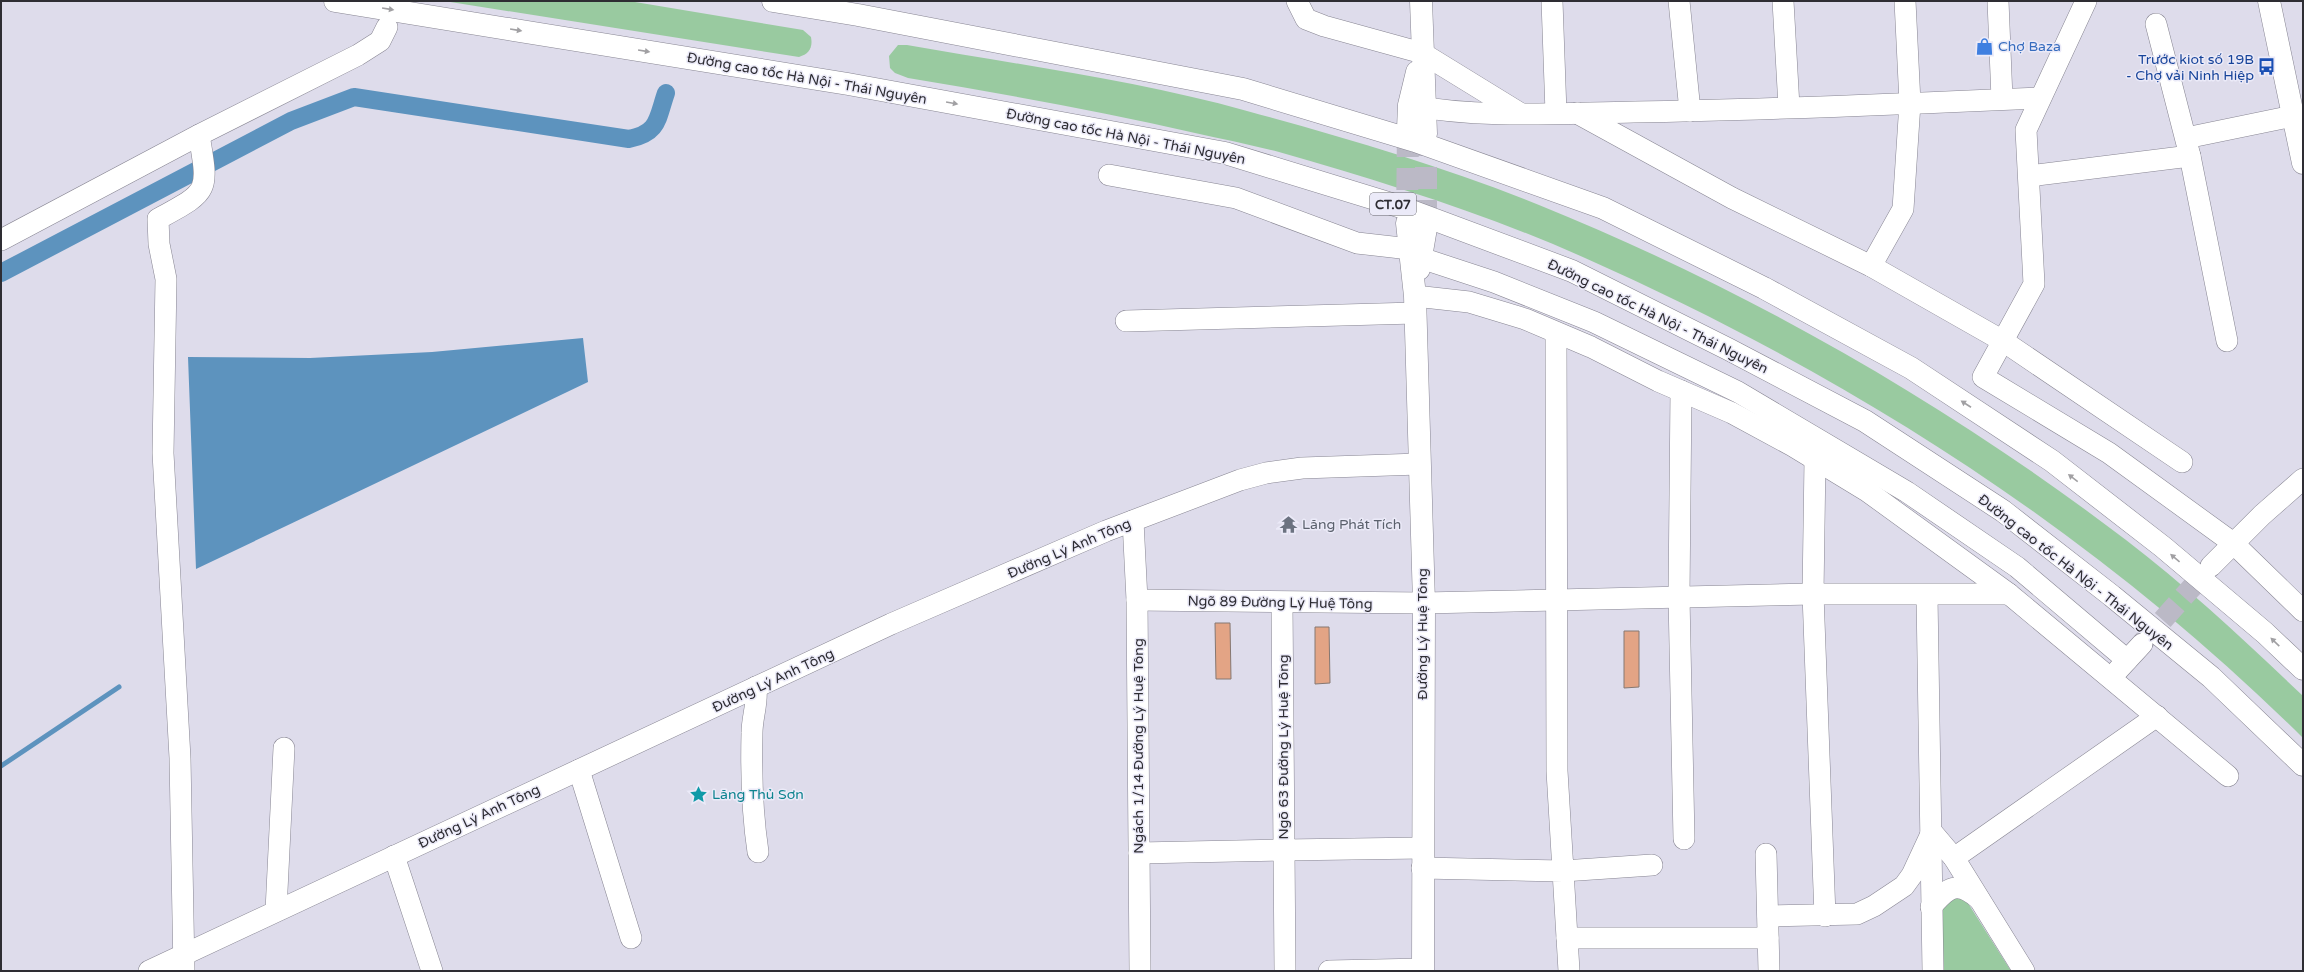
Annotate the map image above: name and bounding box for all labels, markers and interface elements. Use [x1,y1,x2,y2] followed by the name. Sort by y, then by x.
[381,7,394,13] one-way arrow
[510,27,522,33] one-way arrow
[1975,36,1995,56] shop icon: Chợ Baza
[1998,38,2061,55] place label: Chợ Baza
[638,48,650,54] one-way arrow
[686,49,928,108] street label: Đường cao tốc Hà Nội - Thái Nguyên
[2126,51,2254,84] place label: Trước kiot số 19B - Chợ vải Ninh Hiệp
[2257,57,2277,77] bus stop icon: Trước kiot số 19B - Chợ vải Ninh Hiệp
[946,100,958,106] one-way arrow
[1005,105,1247,168] street label: Đường cao tốc Hà Nội - Thái Nguyên
[1370,193,1416,215] road number: CT.07
[1545,255,1771,377] street label: Đường cao tốc Hà Nội - Thái Nguyên
[1961,400,1971,408] one-way arrow
[2068,473,2079,482] one-way arrow
[1975,491,2177,654] street label: Đường cao tốc Hà Nội - Thái Nguyên
[1279,514,1299,534] temple icon: Lăng Phát Tích
[1005,515,1133,582] street label: Đường Lý Anh Tông
[1302,516,1401,533] place label: Lăng Phát Tích
[2170,554,2181,563] one-way arrow
[1414,568,1431,700] street label: Đường Lý Huệ Tông
[1187,592,1373,613] street label: Ngõ 89 Đường Lý Huệ Tông
[2270,637,2280,647] one-way arrow
[1130,638,1147,854] street label: Ngách 1/14 Đường Lý Huệ Tông
[710,645,837,716] street label: Đường Lý Anh Tông
[1275,654,1292,840] street label: Ngõ 63 Đường Lý Huệ Tông
[416,781,543,852] street label: Đường Lý Anh Tông
[689,784,709,804] place icon: Lăng Thủ Sơn
[712,786,804,803] place label: Lăng Thủ Sơn

